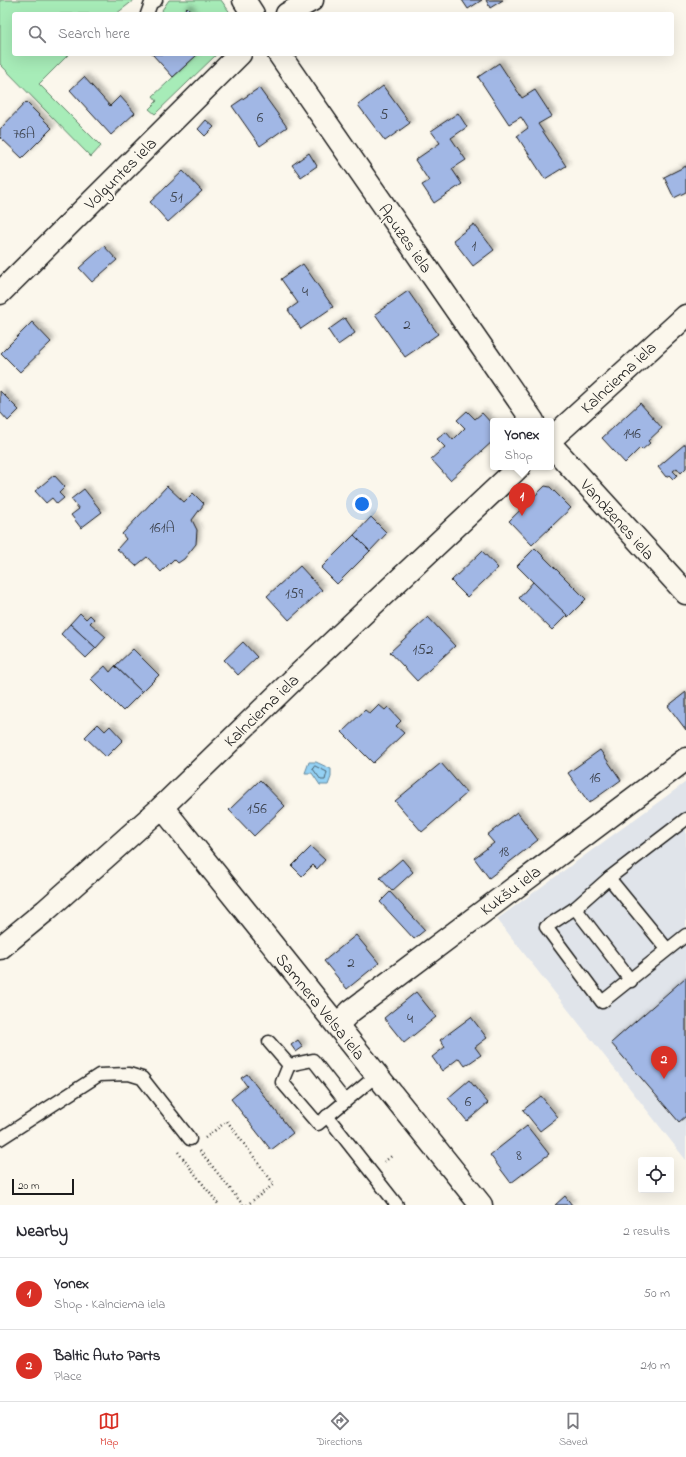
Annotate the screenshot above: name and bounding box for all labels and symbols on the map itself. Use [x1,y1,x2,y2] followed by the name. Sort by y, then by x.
[380,104,389,126] house number: 5
[257,107,264,129] house number: 6
[13,123,35,145] house number: 76A
[78,132,164,218] street label: Volguntes iela
[169,187,183,209] house number: 51
[372,199,438,279] street label: Apuzes iela
[472,235,477,257] house number: 1
[302,281,308,303] house number: 4
[403,314,411,336] house number: 2
[575,336,663,420] street label: Kalnciema iela
[623,423,641,445] house number: 146
[573,473,660,566] street label: Vandzenes iela
[509,483,535,516] pin: 1
[352,494,372,514] your location
[149,517,175,539] house number: 161A
[285,583,303,605] house number: 159
[413,639,434,661] house number: 152
[219,669,305,753] street label: Kalnciema iela
[589,767,601,789] house number: 16
[247,798,267,820] house number: 156
[499,841,510,863] house number: 18
[475,860,547,922] street label: Kukšu iela
[269,948,371,1066] street label: Samnera Velsa iela
[347,952,355,974] house number: 2
[407,1008,413,1030] house number: 4
[651,1046,677,1079] pin: 2
[465,1091,472,1113] house number: 6
[516,1145,522,1167] house number: 8
[12,1177,74,1196] scale bar

